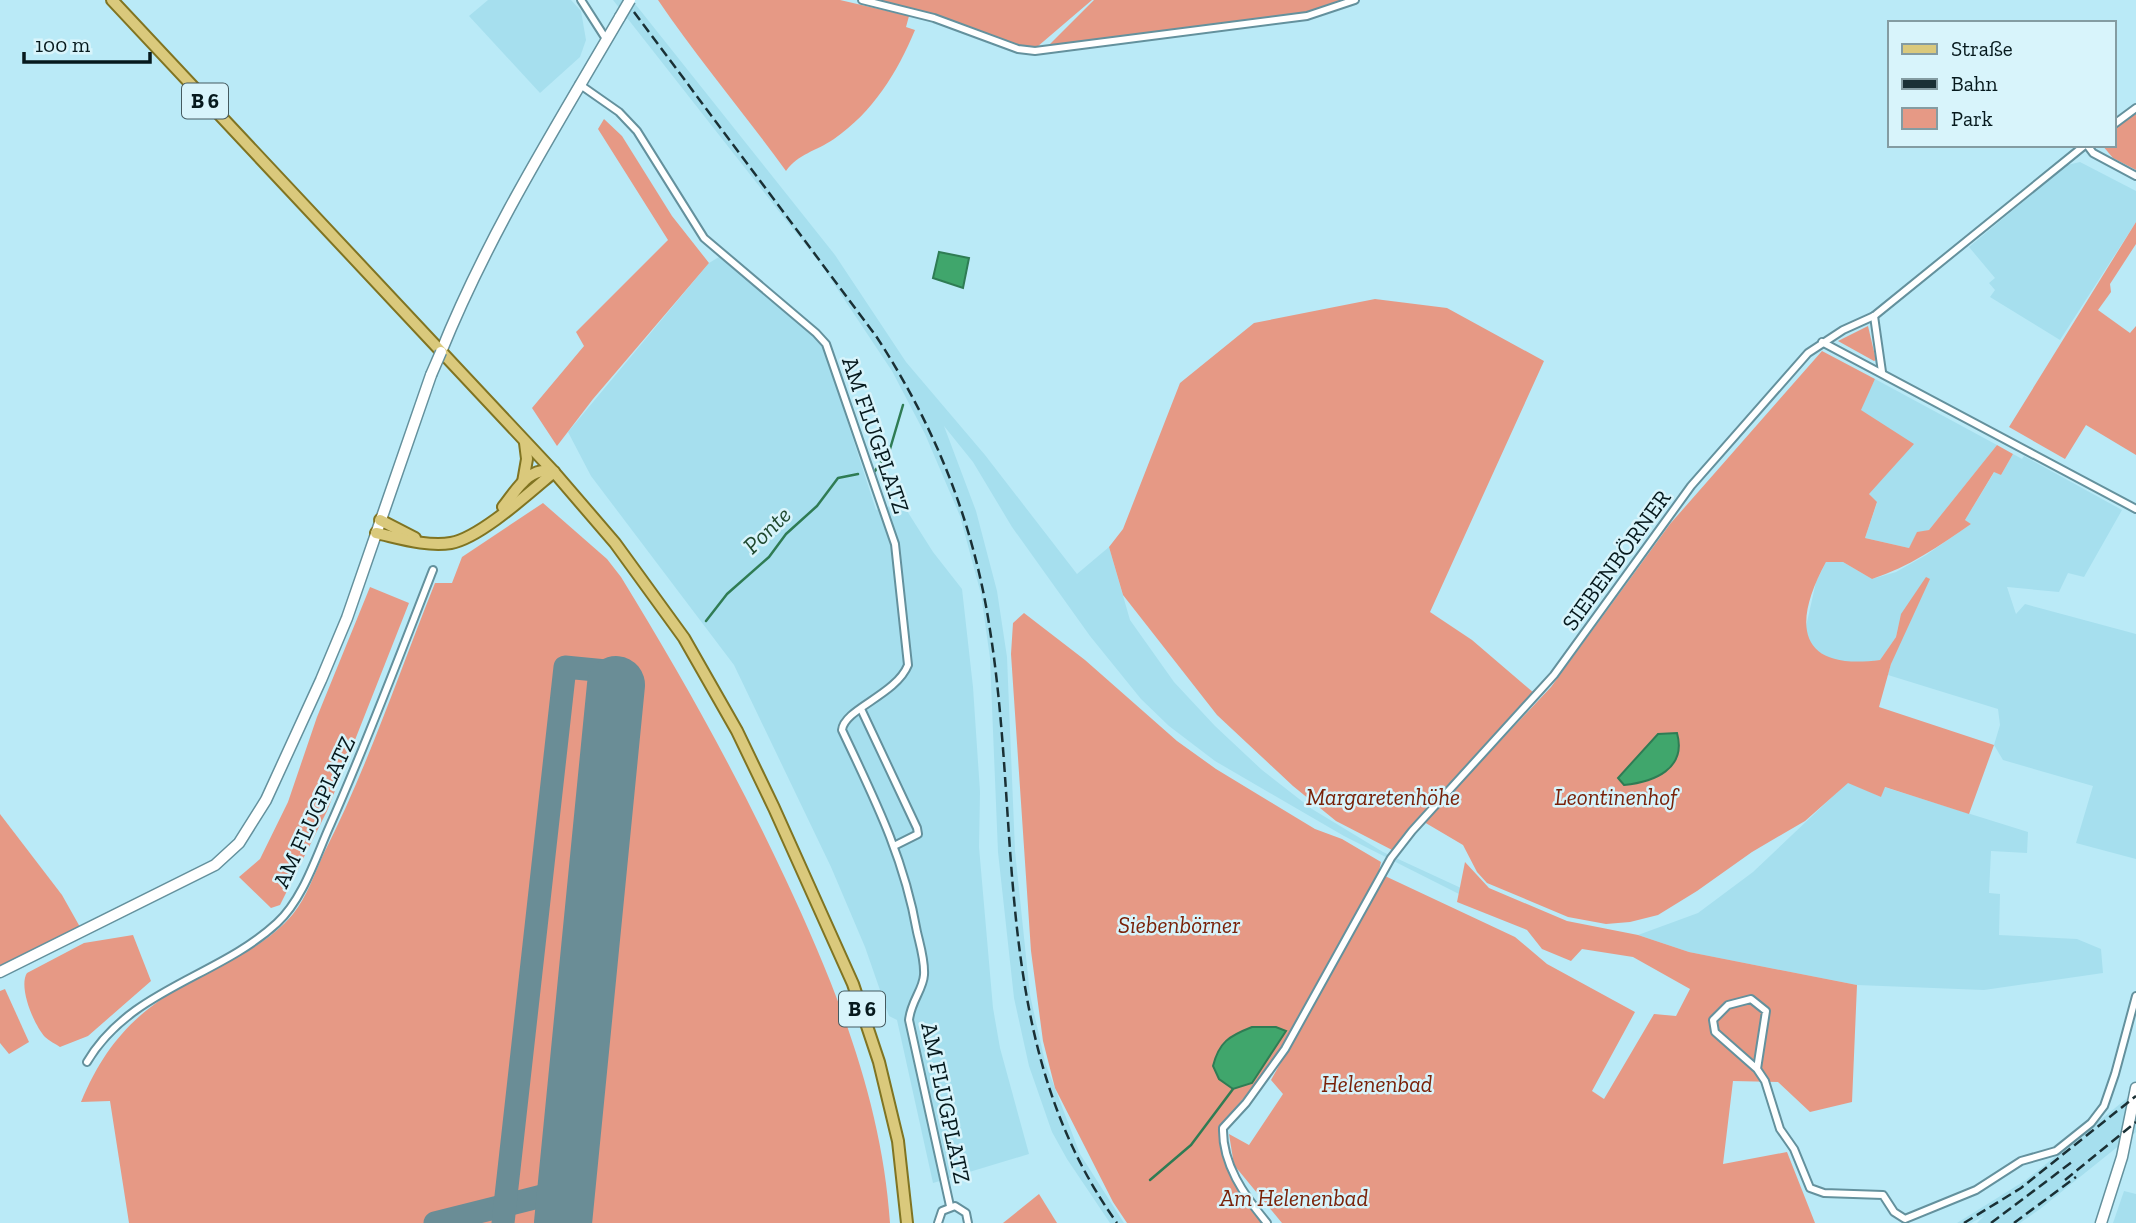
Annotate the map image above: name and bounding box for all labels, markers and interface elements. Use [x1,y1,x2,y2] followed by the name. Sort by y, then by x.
[24,21,150,65] scale bar
[1888,21,2115,147] legend
[35,32,90,57] text: 100 m
[1951,36,2013,61] text: Straße
[1951,71,1998,96] text: Bahn
[182,84,228,119] road number: B 6
[1951,106,1993,131] text: Park
[836,353,916,517] street label: AM FLUGPLATZ
[1556,484,1676,636] street label: SIEBENBÖRNER
[736,500,797,559] water label: Ponte
[267,732,361,892] street label: AM FLUGPLATZ
[1306,783,1460,811] park label: Margaretenhöhe
[1555,783,1680,811] park label: Leontinenhof
[1118,911,1240,939] park label: Siebenbörner
[839,992,885,1026] road number: B 6
[915,1020,977,1186] street label: AM FLUGPLATZ
[1322,1070,1433,1098] park label: Helenenbad
[1219,1184,1368,1212] park label: Am Helenenbad

